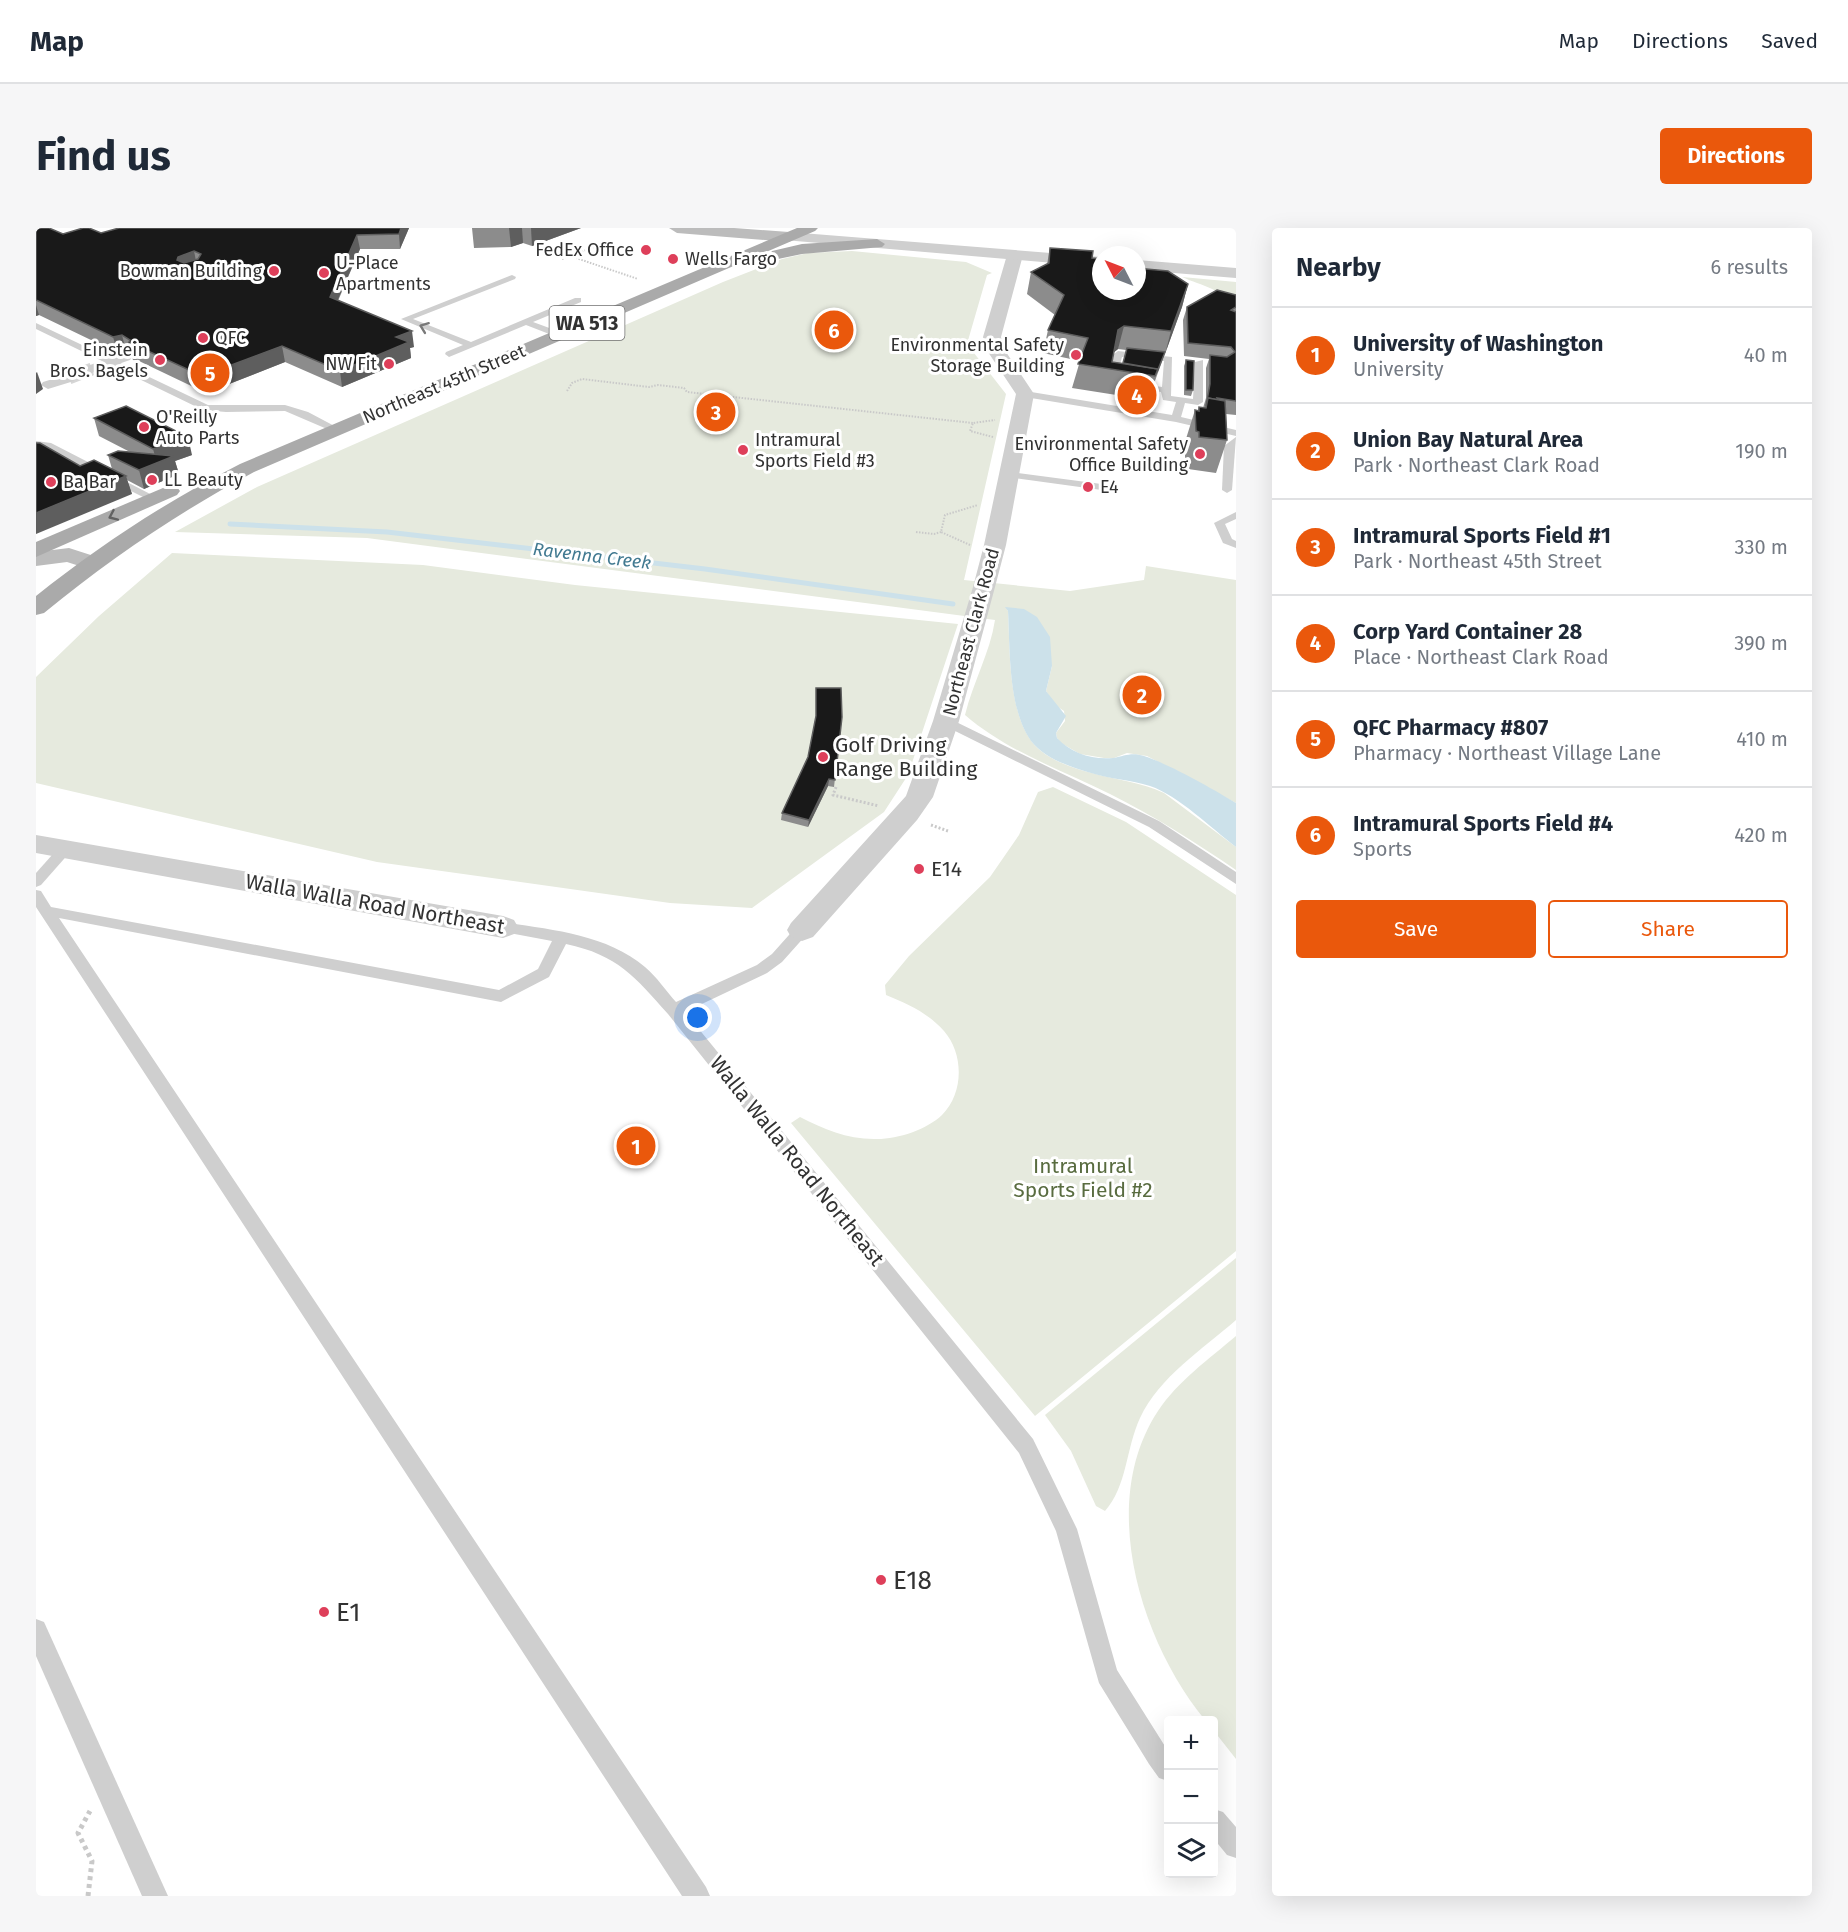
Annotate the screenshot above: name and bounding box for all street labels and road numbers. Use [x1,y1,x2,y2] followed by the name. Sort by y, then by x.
[550,306,624,340] road number: WA 513
[359,340,529,428] street label: Northeast 45th Street
[938,546,1004,718] street label: Northeast Clark Road
[243,868,507,940] street label: Walla Walla Road Northeast
[704,1051,890,1272] street label: Walla Walla Road Northeast

